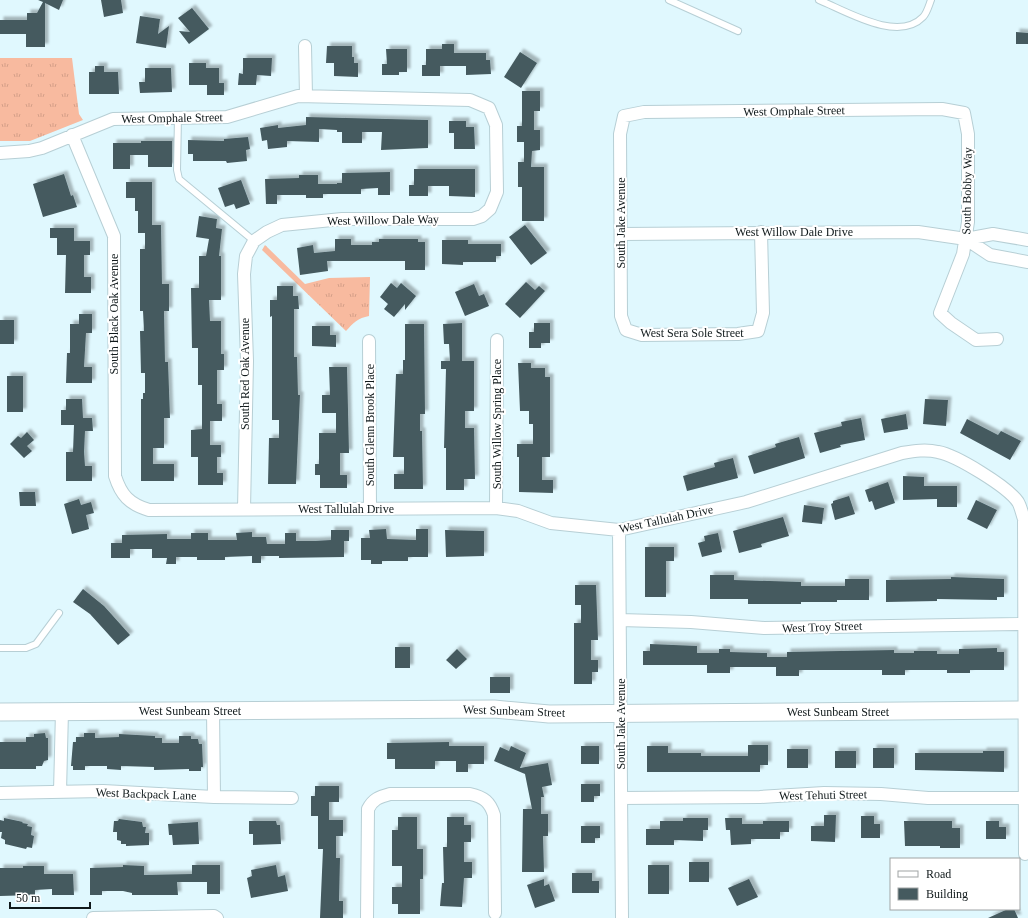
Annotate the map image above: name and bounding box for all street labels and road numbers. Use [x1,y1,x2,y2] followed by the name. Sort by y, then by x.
[743,103,846,119] street label: West Omphale Street
[121,110,224,126] street label: West Omphale Street
[959,147,975,235] street label: South Bobby Way
[614,177,628,269] street label: South Jake Avenue
[327,212,439,228] street label: West Willow Dale Way
[735,225,853,239] street label: West Willow Dale Drive
[107,254,121,374] street label: South Black Oak Avenue
[238,318,252,430] street label: South Red Oak Avenue
[640,326,744,340] street label: West Sera Sole Street
[490,359,504,489] street label: South Willow Spring Place
[363,364,377,486] street label: South Glenn Brook Place
[298,502,394,516] street label: West Tallulah Drive
[618,502,714,536] street label: West Tallulah Drive
[782,619,863,635] street label: West Troy Street
[614,678,628,770] street label: South Jake Avenue
[463,702,566,720] street label: West Sunbeam Street
[139,704,242,718] street label: West Sunbeam Street
[787,705,890,719] street label: West Sunbeam Street
[95,785,197,803] street label: West Backpack Lane
[779,787,868,803] street label: West Tehuti Street

